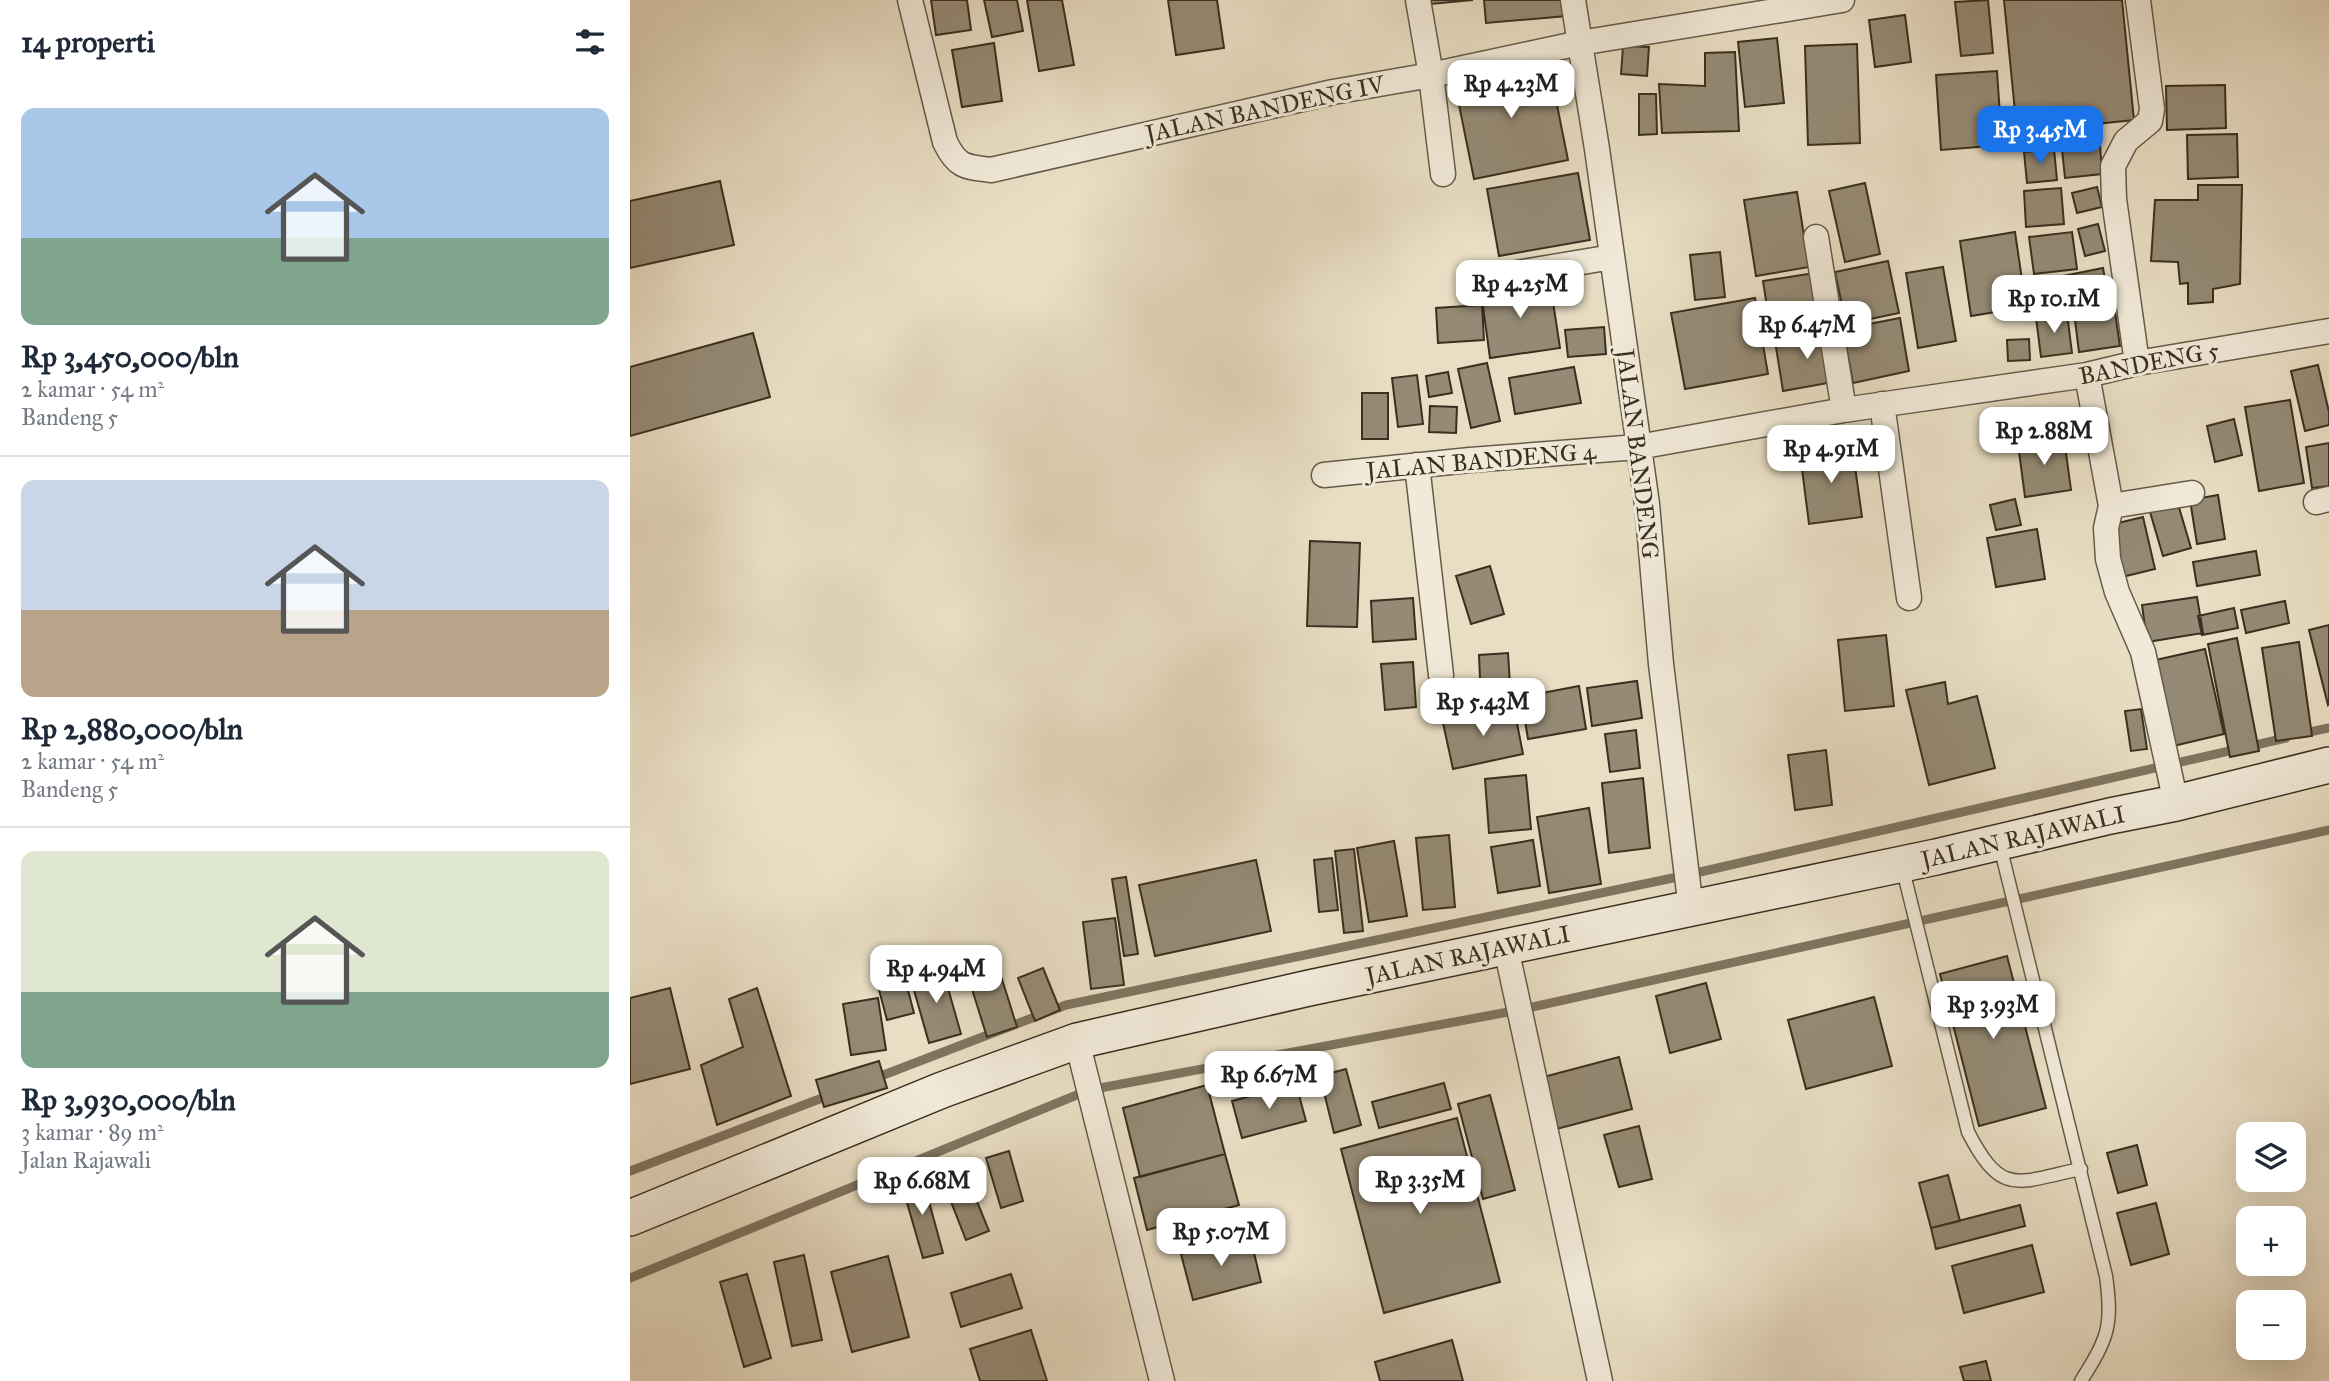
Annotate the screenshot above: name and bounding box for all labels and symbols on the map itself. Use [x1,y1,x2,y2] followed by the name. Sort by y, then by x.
[1439,60,1583,120] pin: Rp 4.23M
[1140,69,1389,150] street label: JALAN BANDENG IV
[1968,106,2112,166] pin: Rp 3.45M
[1448,260,1592,320] pin: Rp 4.25M
[1982,276,2126,335] pin: Rp 10.1M
[1735,302,1879,361] pin: Rp 6.47M
[2076,335,2222,391] street label: BANDENG 5
[1610,344,1666,561] street label: JALAN BANDENG
[1972,407,2116,467] pin: Rp 2.88M
[1759,426,1903,485] pin: Rp 4.91M
[1362,436,1598,486] street label: JALAN BANDENG 4
[1411,678,1555,738] pin: Rp 5.43M
[1915,799,2128,876] street label: JALAN RAJAWALI
[1360,919,1573,992] street label: JALAN RAJAWALI
[864,946,1008,1005] pin: Rp 4.94M
[1921,982,2065,1041] pin: Rp 3.93M
[1197,1052,1341,1111] pin: Rp 6.67M
[1348,1156,1492,1216] pin: Rp 3.35M
[850,1158,994,1217] pin: Rp 6.68M
[1149,1208,1293,1268] pin: Rp 5.07M

